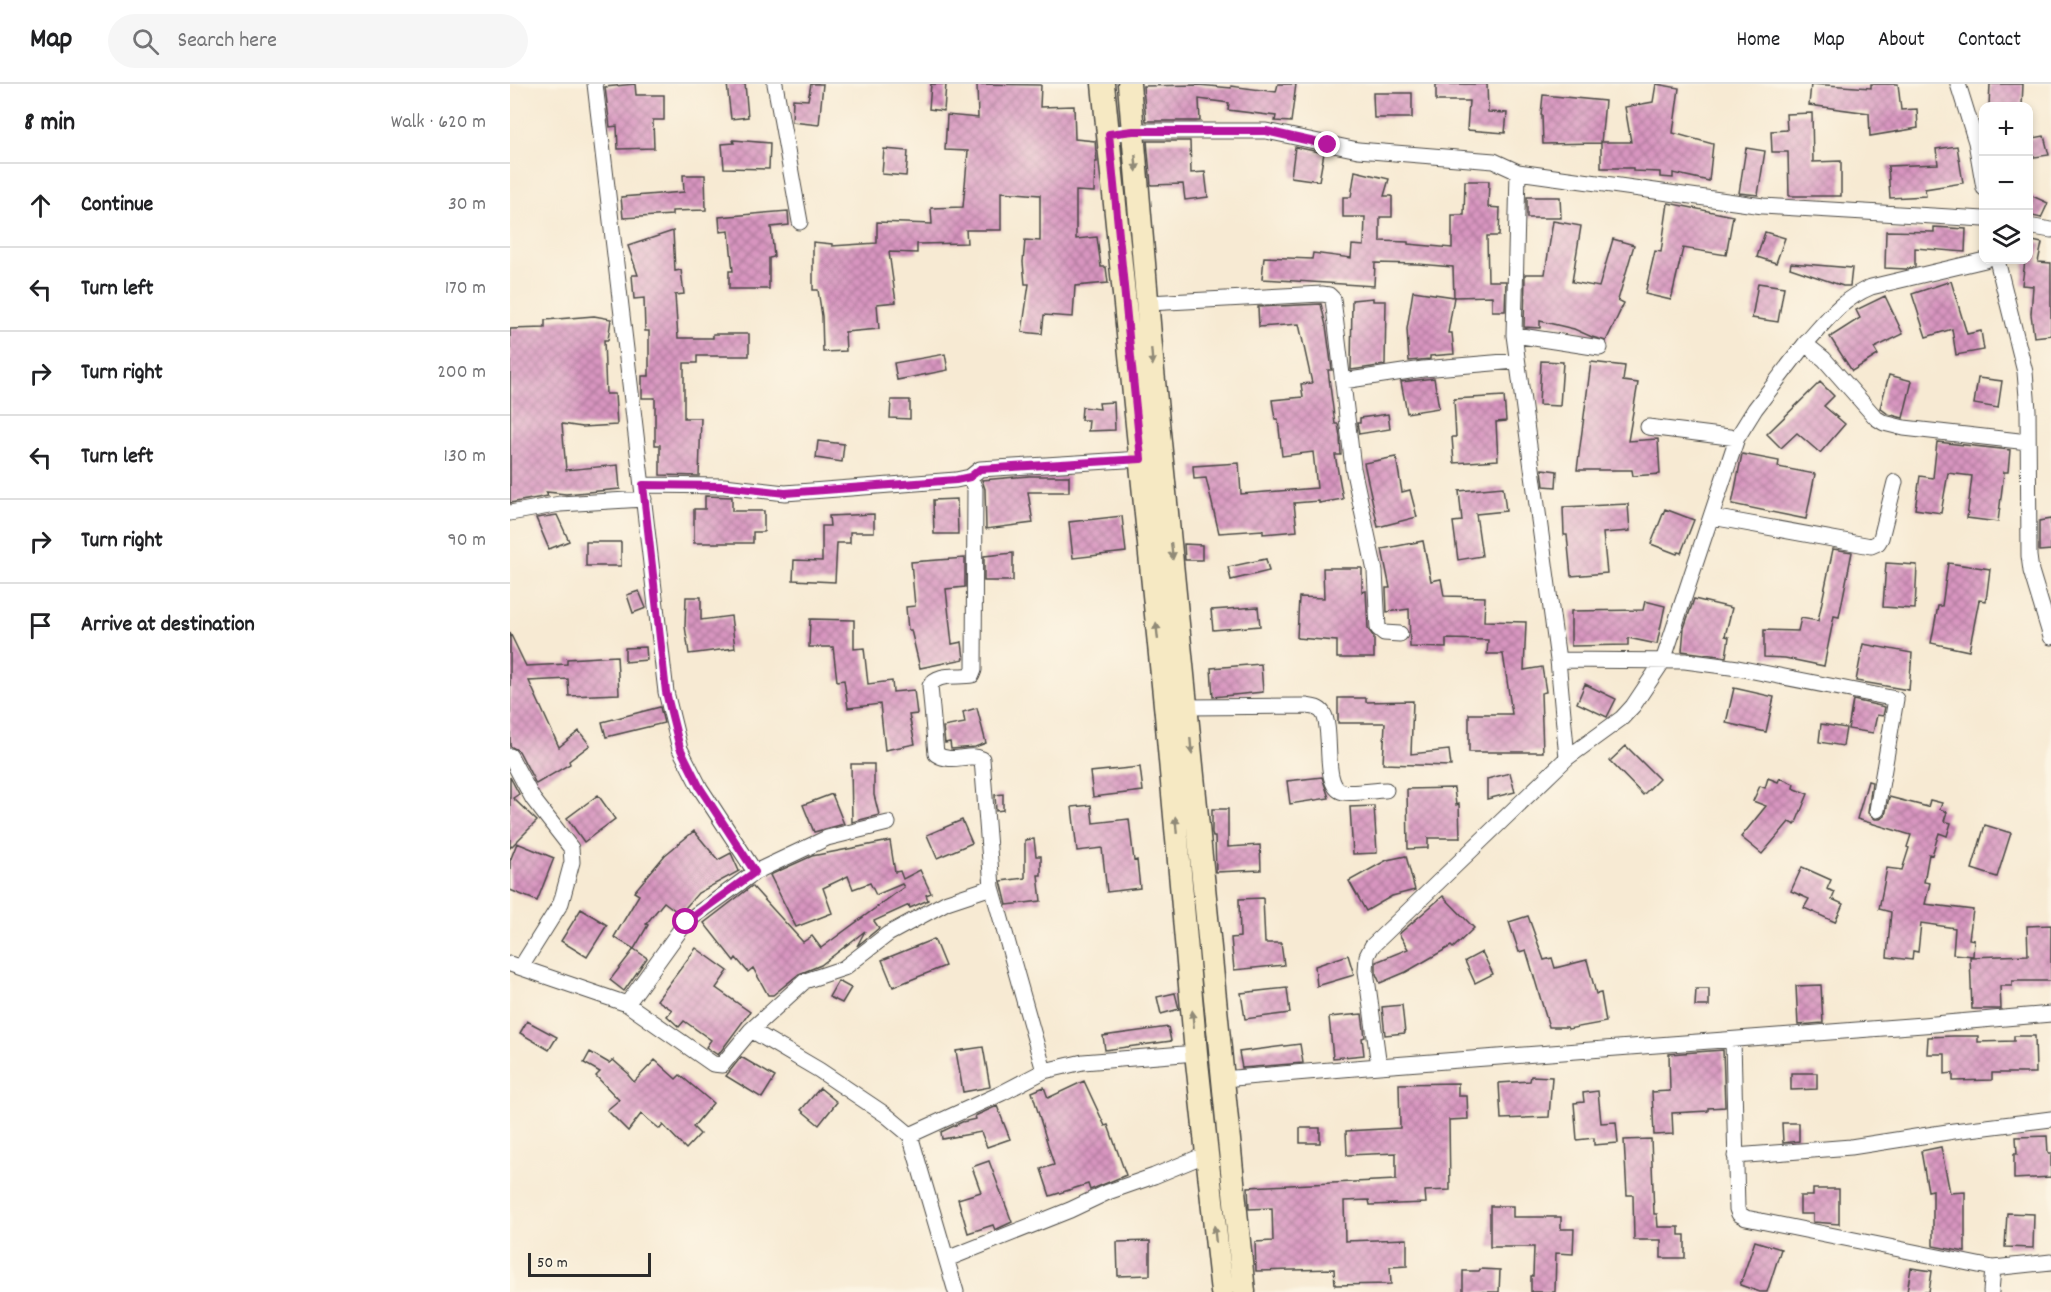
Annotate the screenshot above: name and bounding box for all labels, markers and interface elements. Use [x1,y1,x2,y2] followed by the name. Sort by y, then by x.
[108,14,528,68] search box
[30,21,72,61] text: Map
[129,25,162,58] icon: search
[177,26,277,57] text: Search here
[1736,26,1780,56] text: Home
[1813,26,1845,56] text: Map
[1878,26,1925,56] text: About
[1958,26,2021,56] text: Contact
[1979,102,2033,264] map controls
[1979,102,2033,156] button: +
[24,105,75,142] text: 8 min
[391,109,486,137] text: Walk · 620 m
[1314,131,1340,157] route end
[1131,154,1140,173] one-way arrow
[1979,156,2033,210] button: −
[24,189,57,222] icon: ahead
[81,190,153,221] text: Continue
[448,191,486,219] text: 30 m
[1979,210,2033,264] button: layers
[24,273,57,306] icon: left
[81,274,153,305] text: Turn left
[445,275,486,303] text: 170 m
[1147,348,1157,367] one-way arrow
[24,357,57,390] icon: right
[81,358,163,389] text: Turn right
[437,359,486,387] text: 200 m
[24,441,57,474] icon: left
[81,442,153,473] text: Turn left
[444,443,486,471] text: 130 m
[24,525,57,558] icon: right
[81,526,163,557] text: Turn right
[448,527,486,555] text: 90 m
[1167,542,1177,561] one-way arrow
[24,609,57,642] icon: arrive
[81,610,255,641] text: Arrive at destination
[1152,621,1162,640] one-way arrow
[1186,736,1196,755] one-way arrow
[1171,815,1181,834] one-way arrow
[672,908,698,934] route start
[1189,1009,1198,1028] one-way arrow
[1211,1224,1220,1243] one-way arrow
[528,1250,651,1278] scale bar
[537,1252,568,1275] text: 50 m

